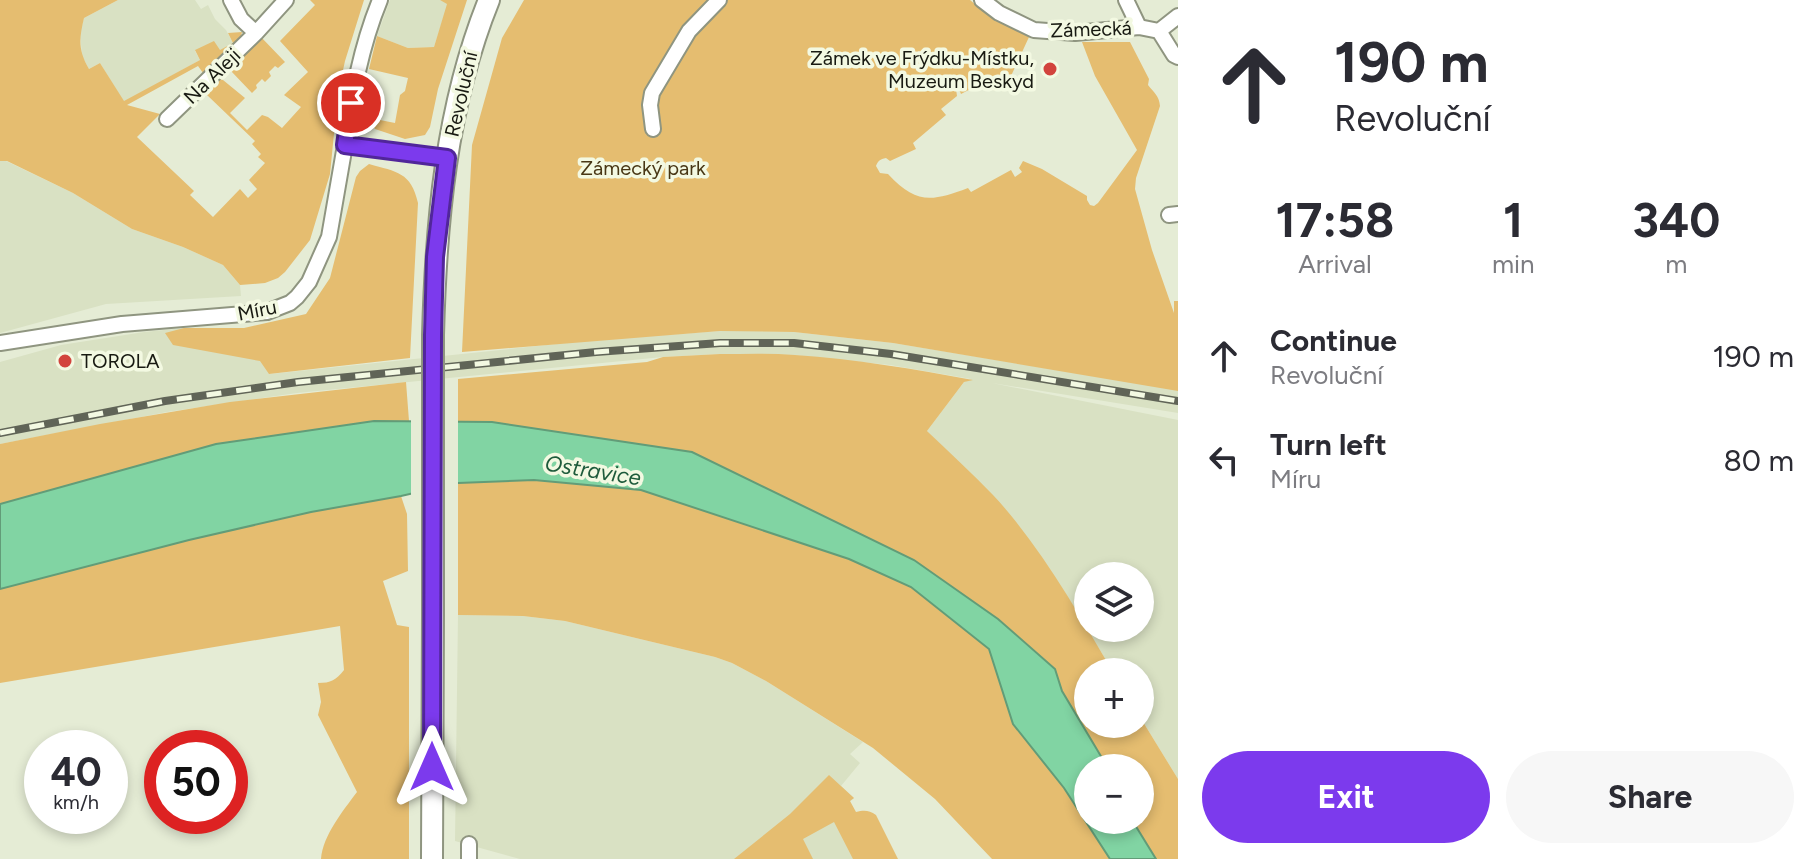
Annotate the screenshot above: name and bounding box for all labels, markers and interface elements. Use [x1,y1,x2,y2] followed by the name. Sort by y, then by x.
[1050,16,1132,42] street label: Zámecká
[1334,29,1489,96] text: 190 m
[1202,32,1306,136] icon: ahead
[179,43,245,109] street label: Na Aleji
[810,46,1034,93] place label: Zámek ve Frýdku-Místku, Muzeum Beskyd
[440,48,483,139] street label: Revoluční
[1041,60,1059,78] marker: Zámek ve Frýdku-Místku, Muzeum Beskyd
[317,69,385,137] pin
[329,81,373,125] icon: arrive
[1334,97,1491,140] text: Revoluční
[580,156,706,180] park label: Zámecký park
[1276,191,1394,249] text: 17:58
[1503,191,1523,249] text: 1
[1632,191,1720,249] text: 340
[1298,248,1372,280] text: Arrival
[1492,248,1535,280] text: min
[1665,248,1687,280] text: m
[235,294,279,326] street label: Míru
[1270,322,1397,359] text: Continue
[1202,334,1246,378] icon: ahead
[1712,338,1794,375] text: 190 m
[81,349,160,373] place label: TOROLA
[56,352,74,370] marker: TOROLA
[1270,359,1383,391] text: Revoluční
[1270,426,1387,463] text: Turn left
[1202,438,1246,482] icon: left
[1723,442,1794,479] text: 80 m
[543,450,643,491] water label: Ostravice
[1270,463,1321,495] text: Míru
[1074,562,1154,834] map controls
[1074,562,1154,642] button: layers
[1074,658,1154,738] button: +
[390,725,474,809] position arrow
[144,730,248,834] speed limit sign: 50
[50,748,102,796] text: 40
[1202,751,1490,843] button: Exit
[1506,751,1794,843] button: Share
[1074,754,1154,834] button: −
[53,790,99,814] text: km/h

